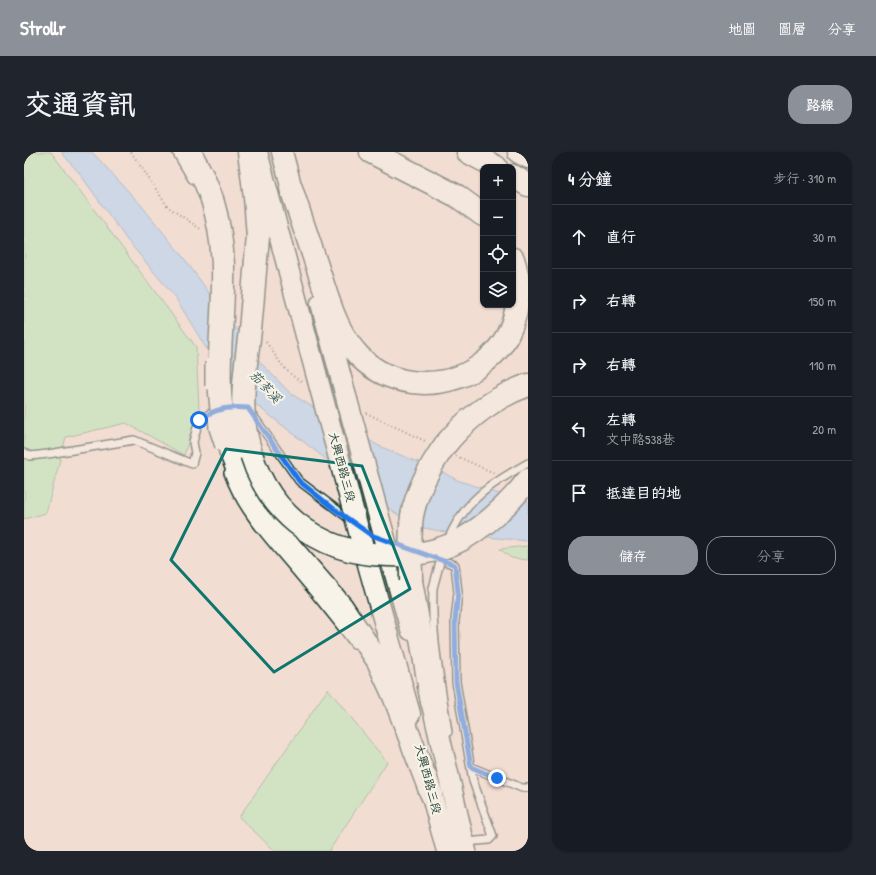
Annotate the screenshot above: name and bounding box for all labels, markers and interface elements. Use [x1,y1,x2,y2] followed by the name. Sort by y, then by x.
[20,15,66,41] text: Strollr
[728,19,756,38] text: 地圖
[778,19,806,38] text: 圖層
[828,19,856,38] text: 分享
[24,85,136,123] text: 交通資訊
[788,85,852,124] button: 路線
[480,164,516,308] map controls
[480,164,516,200] button: +
[568,167,612,190] text: 4 分鐘
[773,169,836,187] text: 步行 · 310 m
[480,200,516,236] button: −
[568,226,590,248] icon: ahead
[606,226,636,247] text: 直行
[813,228,836,246] text: 30 m
[480,236,516,272] button: locate
[480,272,516,308] button: layers
[568,290,590,312] icon: right
[606,290,636,311] text: 右轉
[808,292,836,310] text: 150 m
[568,354,590,376] icon: right
[606,354,636,375] text: 右轉
[809,356,836,374] text: 110 m
[246,366,287,407] water label: 茄苳溪
[606,409,636,430] text: 左轉
[190,411,208,429] route start
[568,418,590,440] icon: left
[812,420,836,438] text: 20 m
[325,430,360,504] street label: 大興西路三段
[606,430,675,448] text: 文中路538巷
[568,482,590,504] icon: arrive
[606,482,681,503] text: 抵達目的地
[568,536,698,575] button: 儲存
[706,536,836,575] button: 分享
[411,742,446,816] street label: 大興西路三段
[488,769,506,787] route end

